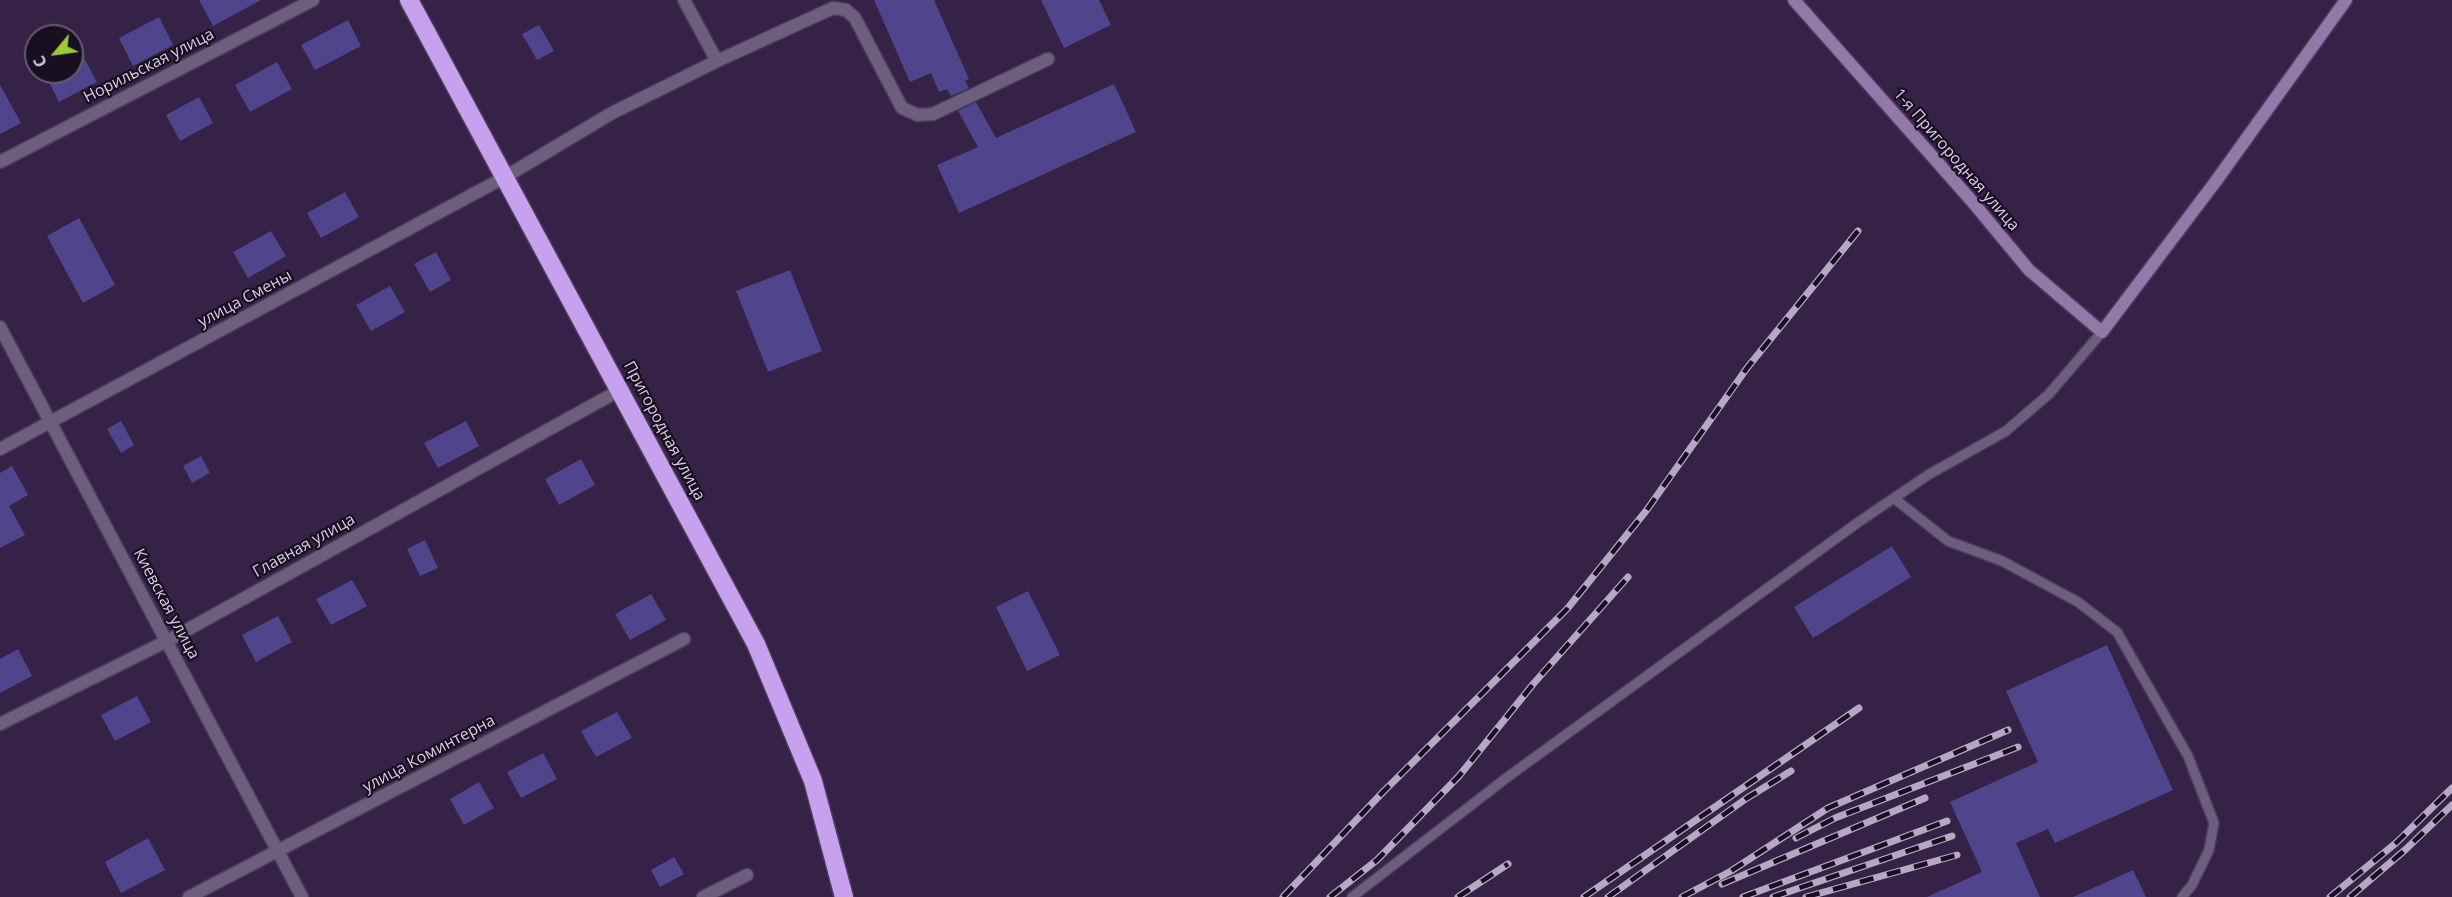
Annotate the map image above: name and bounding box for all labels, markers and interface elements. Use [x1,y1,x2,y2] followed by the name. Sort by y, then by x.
[24,24,84,84] north arrow
[80,25,218,107] street label: Норильская улица
[28,52,52,72] text: С
[1889,85,2023,235] street label: 1-я Пригородная улица
[195,266,295,332] street label: улица Смены
[619,358,709,504] street label: Пригородная улица
[250,510,358,582] street label: Главная улица
[129,546,203,662] street label: Киевская улица
[360,711,498,797] street label: улица Коминтерна

